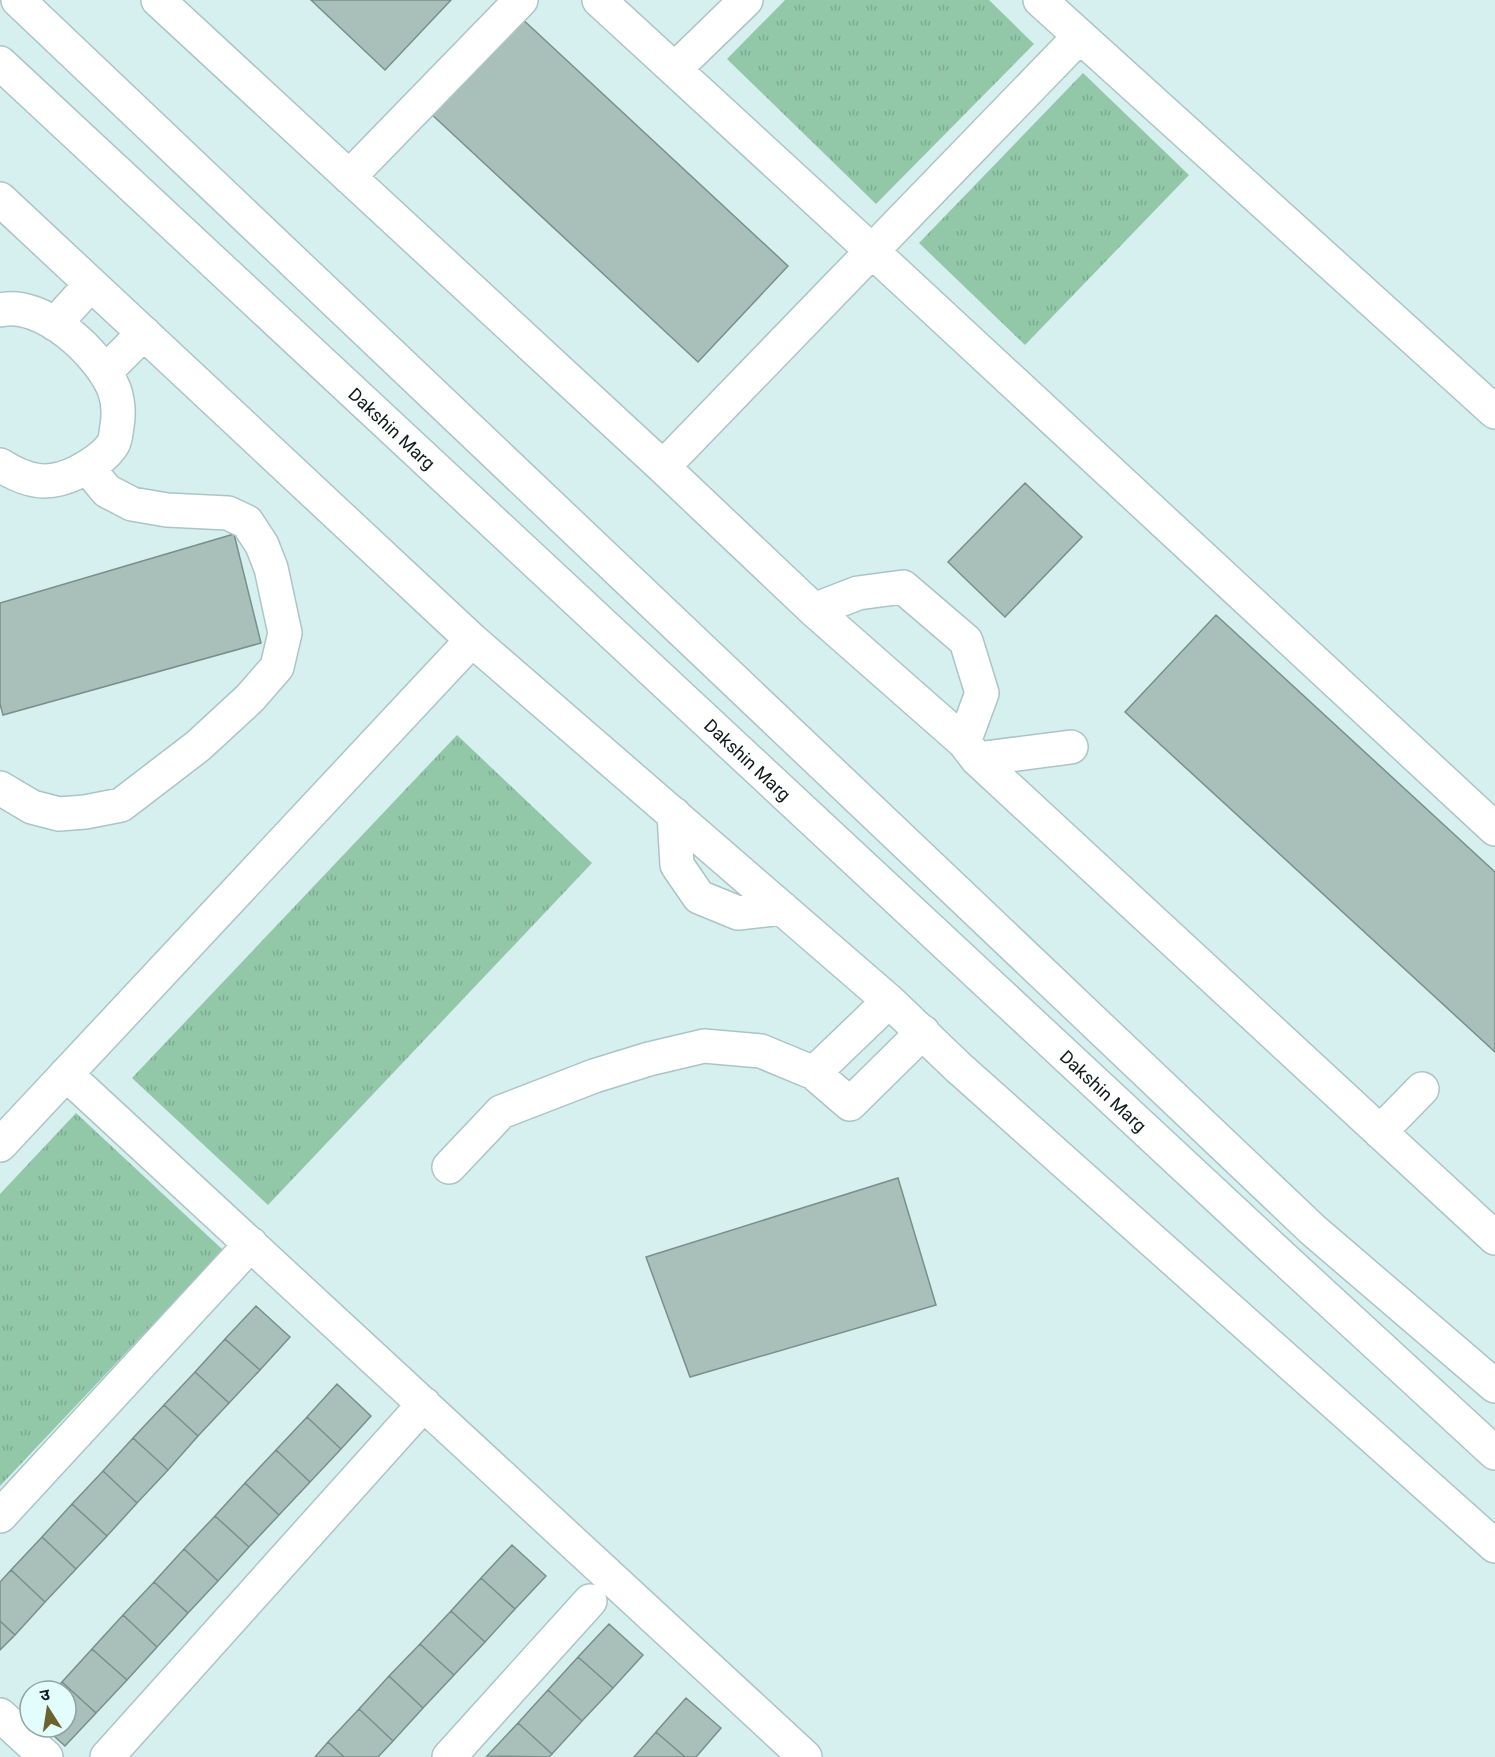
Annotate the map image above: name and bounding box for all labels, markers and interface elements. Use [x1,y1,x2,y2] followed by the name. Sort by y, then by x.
[345,383,440,474] street label: Dakshin Marg
[700,714,795,805] street label: Dakshin Marg
[1056,1045,1151,1136] street label: Dakshin Marg
[18,1679,78,1739] north arrow
[38,1684,52,1705] text: उ

